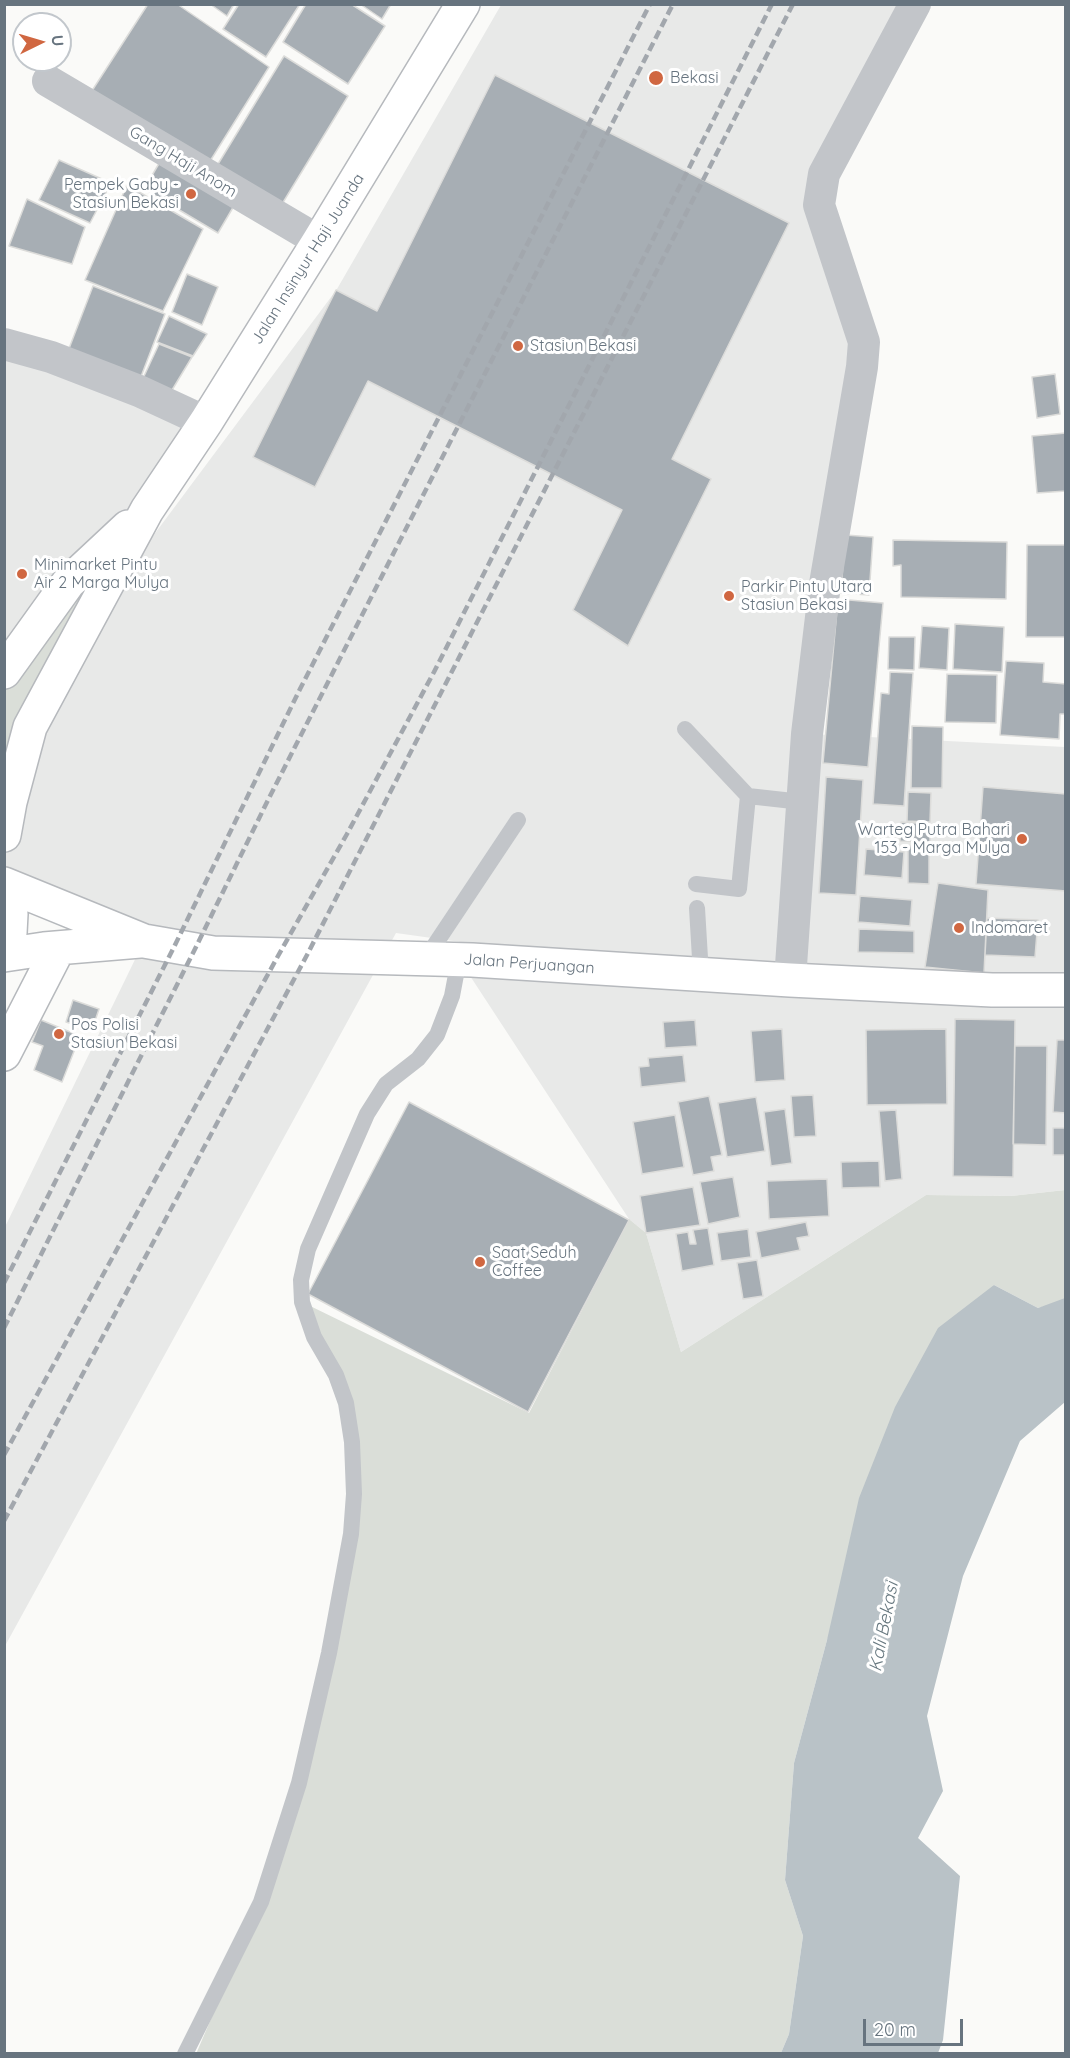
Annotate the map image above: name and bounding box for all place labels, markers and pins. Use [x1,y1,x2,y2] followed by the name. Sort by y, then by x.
[670,68,719,88] place label: Bekasi
[647,69,665,87] marker: Bekasi
[64,175,179,213] place label: Pempek Gaby - Stasiun Bekasi
[184,187,198,201] marker: Pempek Gaby - Stasiun Bekasi
[530,336,636,356] place label: Stasiun Bekasi
[511,339,525,353] marker: Stasiun Bekasi
[34,555,169,593] place label: Minimarket Pintu Air 2 Marga Mulya
[15,567,29,581] marker: Minimarket Pintu Air 2 Marga Mulya
[741,577,872,615] place label: Parkir Pintu Utara Stasiun Bekasi
[722,589,736,603] marker: Parkir Pintu Utara Stasiun Bekasi
[858,820,1010,858] place label: Warteg Putra Bahari 153 - Marga Mulya
[1015,832,1029,846] marker: Warteg Putra Bahari 153 - Marga Mulya
[971,918,1048,938] place label: Indomaret
[952,921,966,935] marker: Indomaret
[71,1015,177,1053] place label: Pos Polisi Stasiun Bekasi
[52,1027,66,1041] marker: Pos Polisi Stasiun Bekasi
[492,1243,577,1281] place label: Saat Seduh Coffee
[473,1255,487,1269] marker: Saat Seduh Coffee

